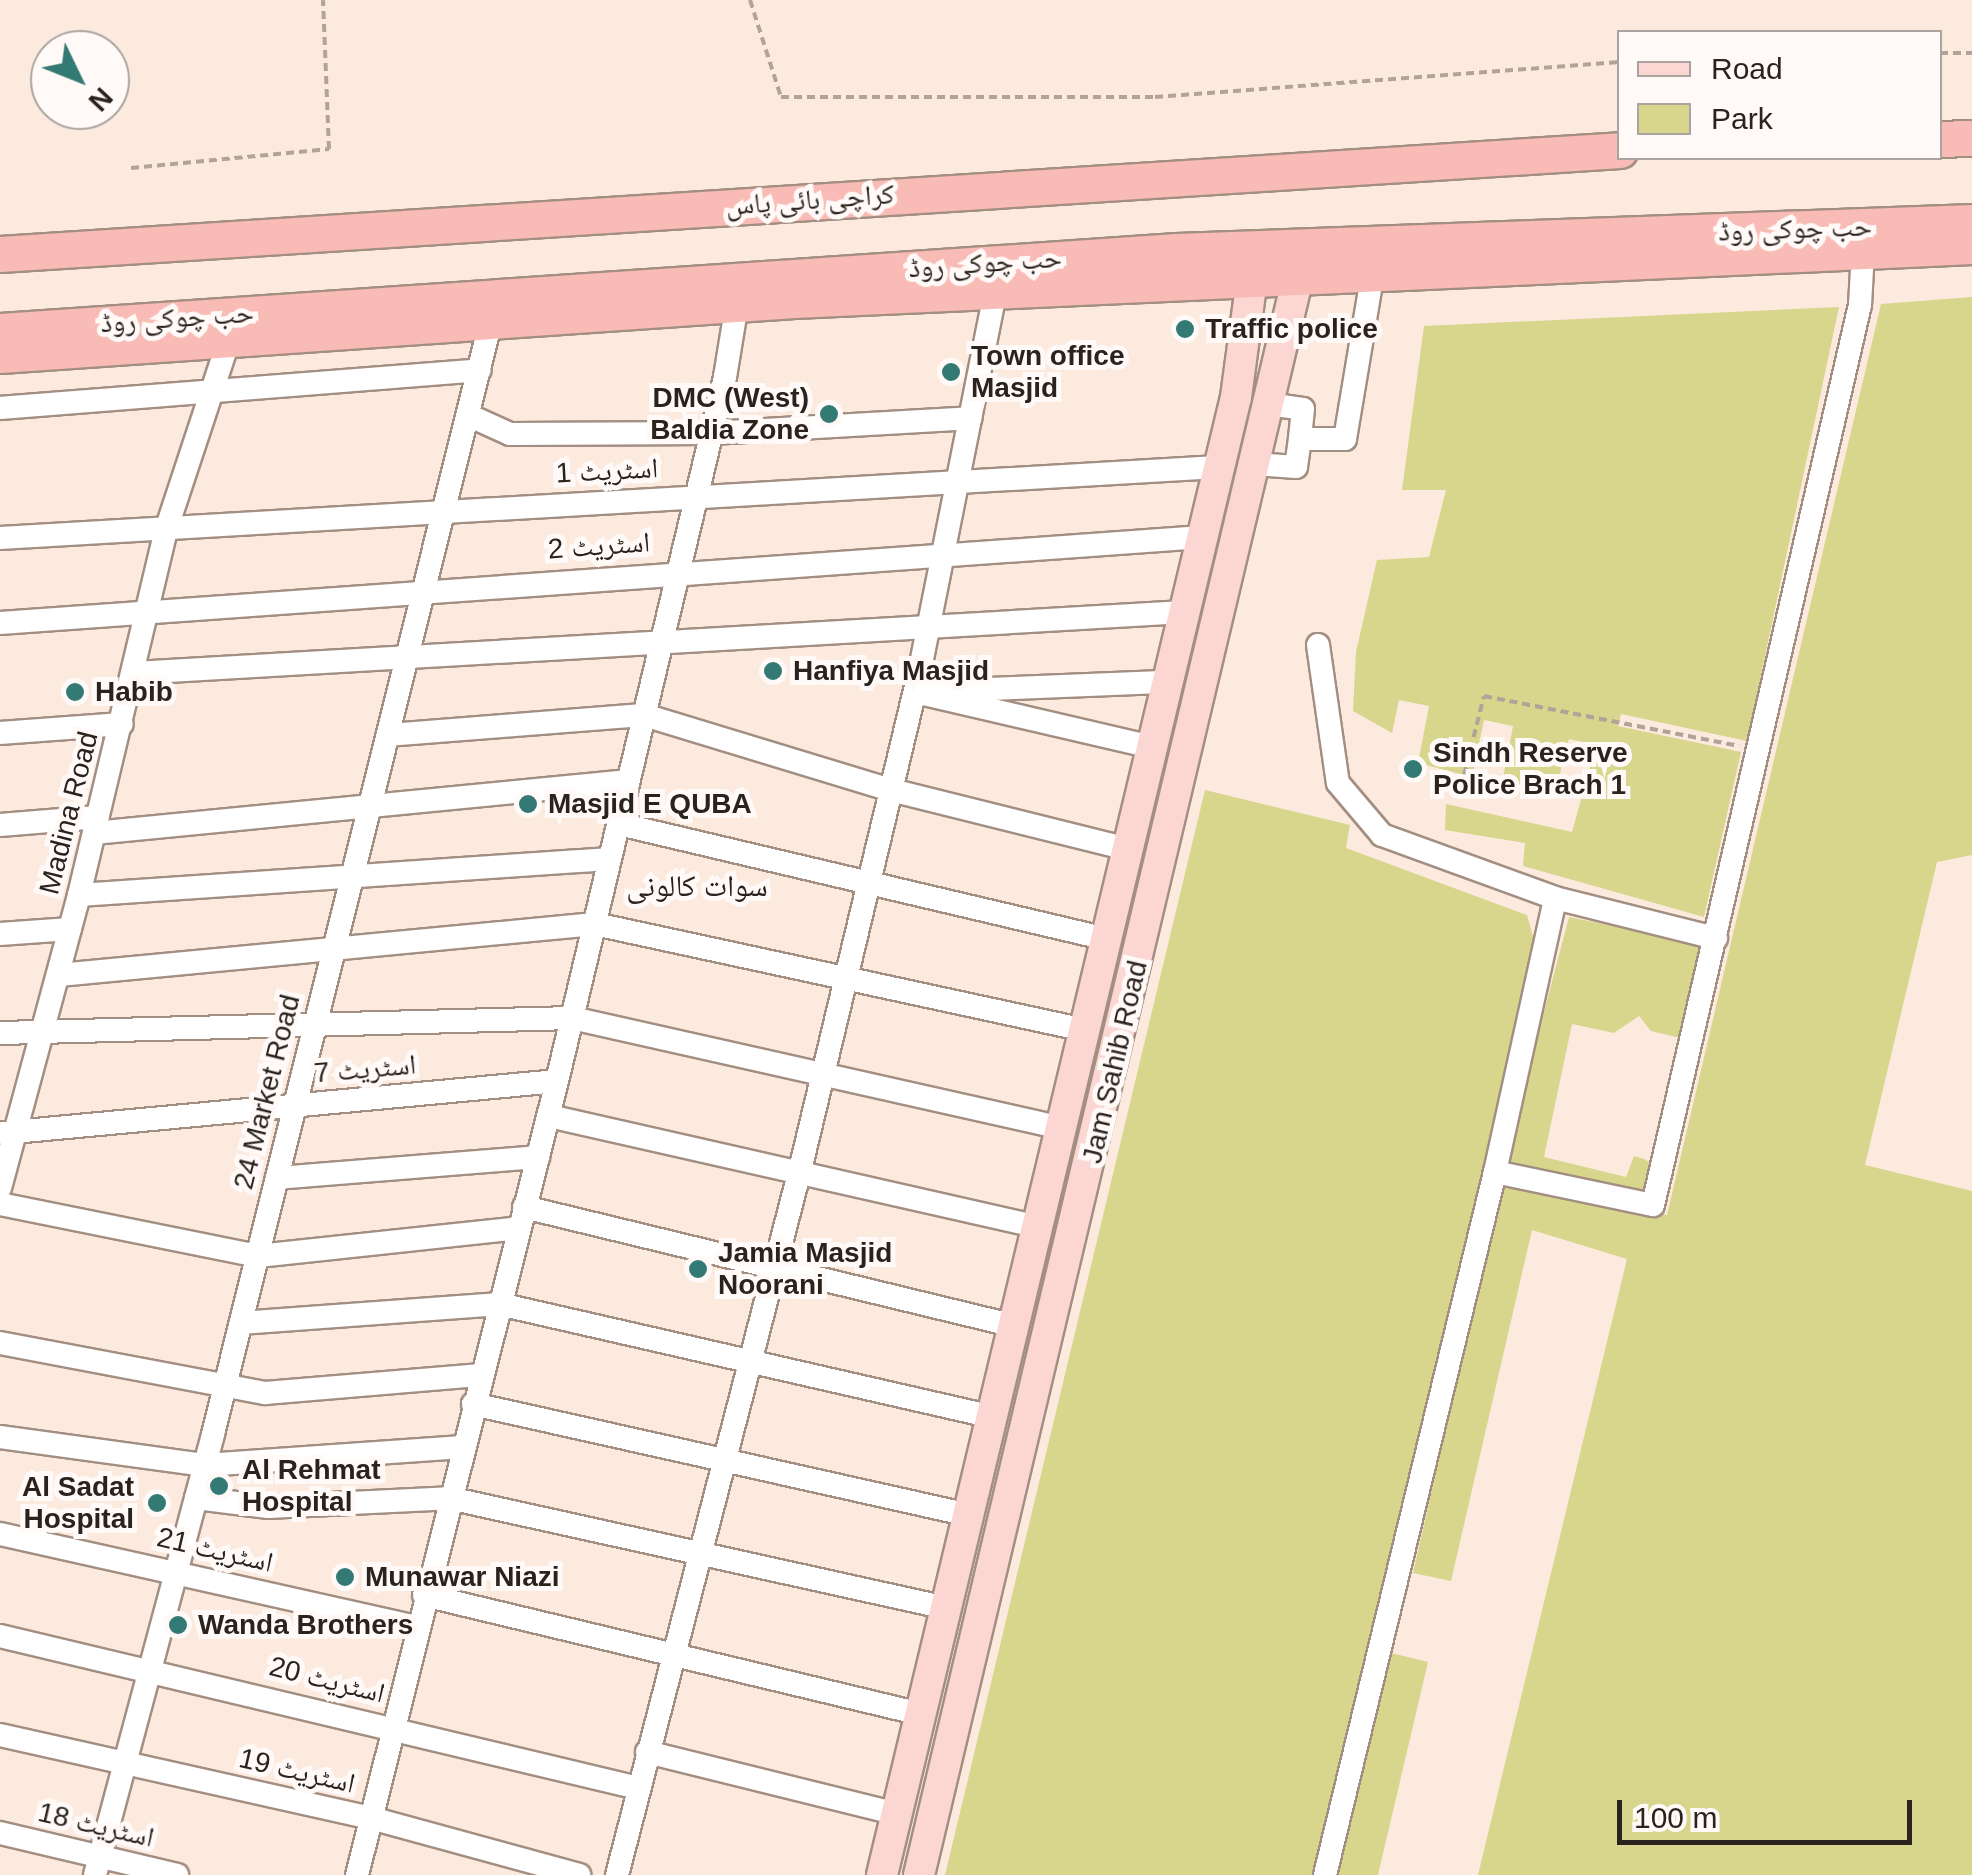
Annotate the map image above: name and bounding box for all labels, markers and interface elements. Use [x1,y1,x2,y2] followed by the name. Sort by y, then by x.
[30,30,130,130] north arrow
[1617,30,1942,160] legend
[1711,52,1783,85] text: Road
[83,81,119,117] text: N
[1711,102,1773,135] text: Park
[725,177,895,223] street label: کراچی بائی پاس
[1718,210,1872,248] street label: حب چوکی روڈ
[907,241,1063,285] street label: حب چوکی روڈ
[99,296,255,340] street label: حب چوکی روڈ
[1205,312,1378,346] place label: Traffic police
[1174,318,1196,340] marker: Traffic police
[971,339,1124,405] place label: Town office Masjid
[940,361,962,383] marker: Town office Masjid
[650,381,809,447] place label: DMC (West) Baldia Zone
[818,403,840,425] marker: DMC (West) Baldia Zone
[555,452,659,490] street label: اسٹریٹ 1
[547,526,651,566] street label: اسٹریٹ 2
[793,654,989,688] place label: Hanfiya Masjid
[762,660,784,682] marker: Hanfiya Masjid
[95,675,173,709] place label: Habib
[64,681,86,703] marker: Habib
[33,728,105,898] street label: Madina Road
[1433,736,1628,802] place label: Sindh Reserve Police Brach 1
[1402,758,1424,780] marker: Sindh Reserve Police Brach 1
[548,787,752,821] place label: Masjid E QUBA
[517,793,539,815] marker: Masjid E QUBA
[626,868,768,904] district label: سوات کالونی
[1075,957,1155,1167] street label: Jam Sahib Road
[227,991,307,1193] street label: 24 Market Road
[313,1048,417,1090] street label: اسٹریٹ 7
[718,1236,892,1302] place label: Jamia Masjid Noorani
[687,1258,709,1280] marker: Jamia Masjid Noorani
[242,1453,380,1519] place label: Al Rehmat Hospital
[22,1470,134,1536] place label: Al Sadat Hospital
[206,1473,232,1499] marker: Al Rehmat Hospital
[144,1490,170,1516] marker: Al Sadat Hospital
[154,1520,276,1580] street label: اسٹریٹ 21
[365,1560,559,1594] place label: Munawar Niazi
[334,1566,356,1588] marker: Munawar Niazi
[198,1608,413,1642] place label: Wanda Brothers
[167,1614,189,1636] marker: Wanda Brothers
[266,1649,388,1711] street label: اسٹریٹ 20
[236,1741,358,1801] street label: اسٹریٹ 19
[1622,1780,1917,1842] scale bar
[35,1795,157,1855] street label: اسٹریٹ 18
[1634,1801,1717,1834] text: 100 m

